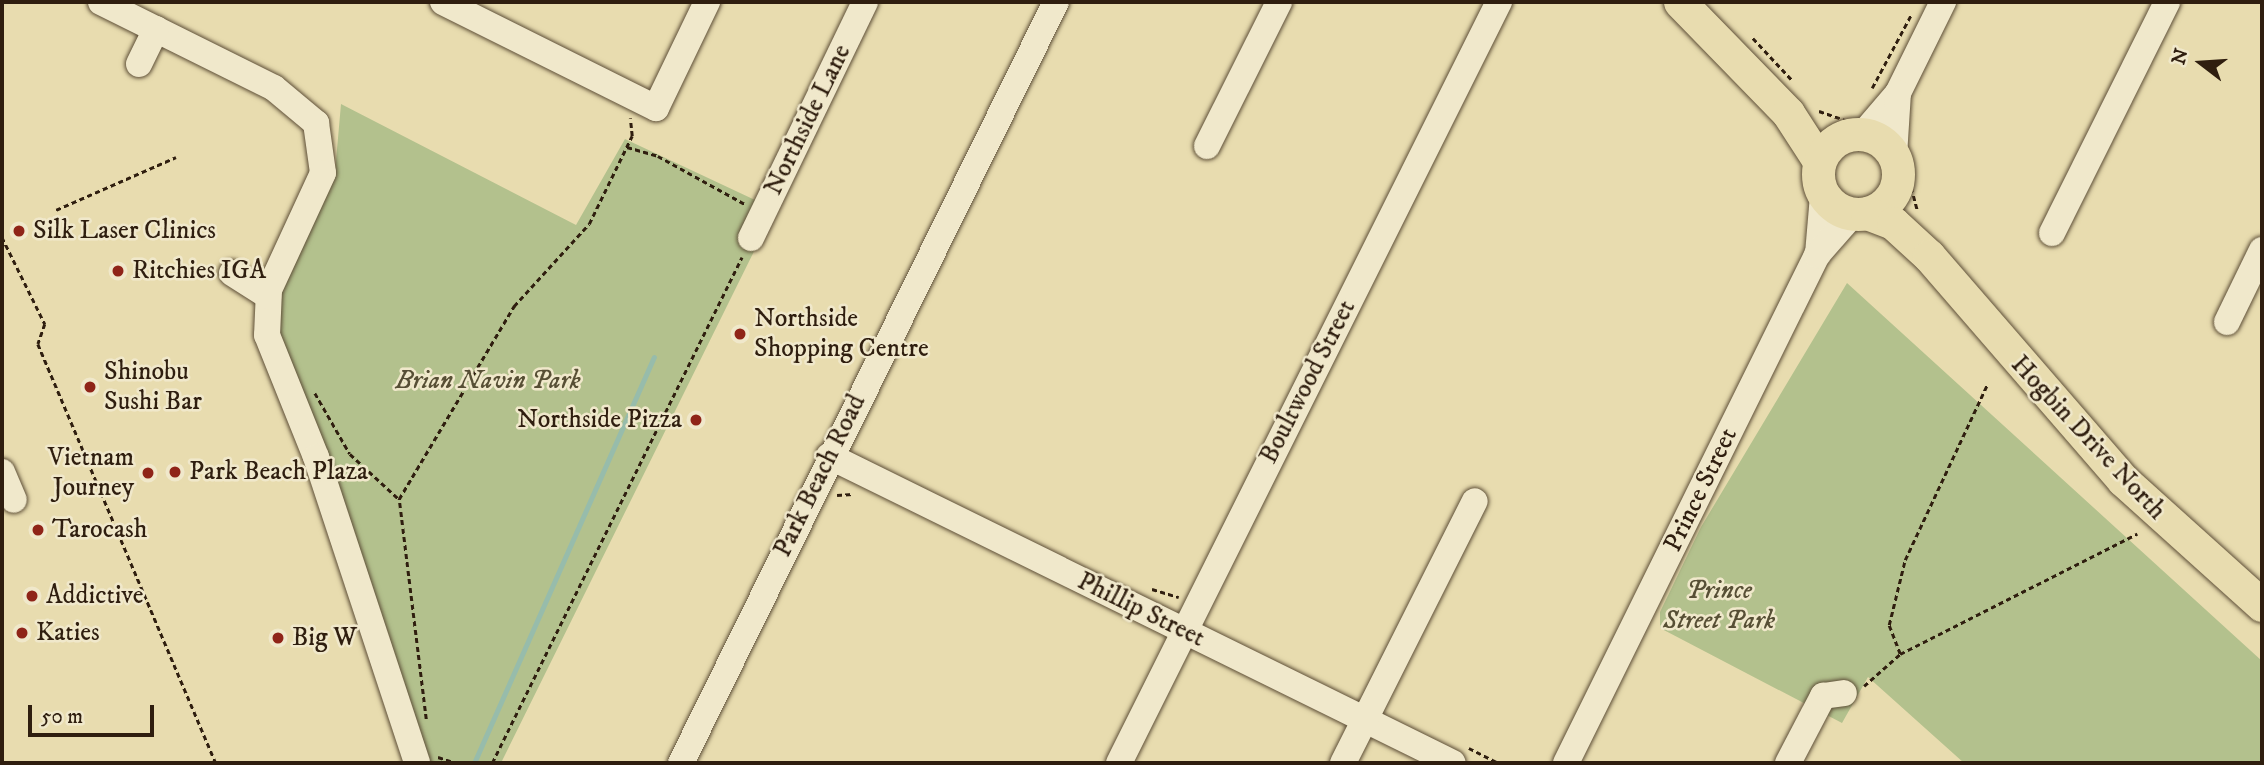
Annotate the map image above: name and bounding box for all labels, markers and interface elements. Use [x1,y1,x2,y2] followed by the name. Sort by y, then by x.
[2166,28,2236,98] north arrow
[758,40,858,200] street label: Northside Lane
[2167,46,2194,68] text: N
[33,215,216,247] place label: Silk Laser Clinics
[11,223,27,239] marker: Silk Laser Clinics
[132,255,266,287] place label: Ritchies IGA
[110,263,126,279] marker: Ritchies IGA
[1253,295,1363,469] street label: Boultwood Street
[754,303,929,364] place label: Northside Shopping Centre
[732,326,748,342] marker: Northside Shopping Centre
[2004,349,2172,527] street label: Hogbin Drive North
[104,356,202,418] place label: Shinobu Sushi Bar
[395,365,581,397] park label: Brian Navin Park
[82,379,98,395] marker: Shinobu Sushi Bar
[767,390,873,562] street label: Park Beach Road
[517,404,682,436] place label: Northside Pizza
[688,412,704,428] marker: Northside Pizza
[1658,423,1744,557] street label: Prince Street
[48,442,134,504] place label: Vietnam Journey
[189,456,368,488] place label: Park Beach Plaza
[167,464,183,480] marker: Park Beach Plaza
[140,465,156,481] marker: Vietnam Journey
[52,514,147,546] place label: Tarocash
[30,522,46,538] marker: Tarocash
[1072,566,1210,654] street label: Phillip Street
[1663,575,1775,636] park label: Prince Street Park
[46,580,144,612] place label: Addictive
[24,588,40,604] marker: Addictive
[36,617,100,649] place label: Katies
[292,622,357,654] place label: Big W
[14,625,30,641] marker: Katies
[270,630,286,646] marker: Big W
[32,692,158,736] scale bar
[41,704,83,730] text: 50 m

